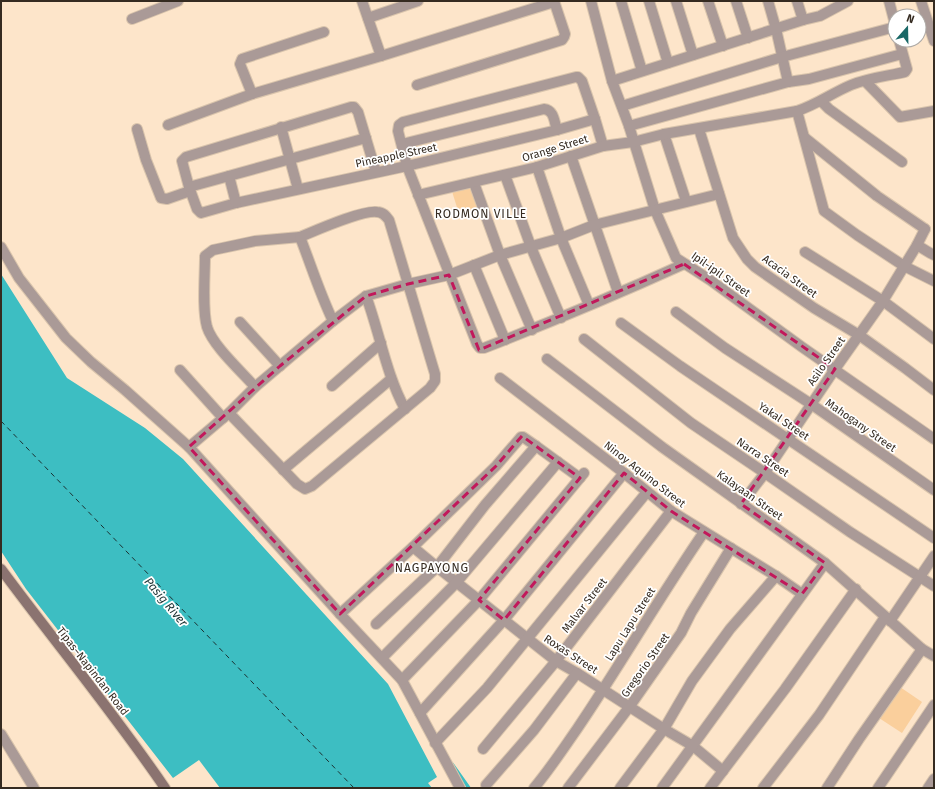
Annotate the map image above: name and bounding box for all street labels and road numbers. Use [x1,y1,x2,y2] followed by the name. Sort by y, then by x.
[521,132,590,165] street label: Orange Street
[354,141,438,170] street label: Pineapple Street
[689,249,753,300] street label: Ipil-ipil Street
[760,252,820,301] street label: Acacia Street
[805,334,848,388] street label: Asilo Street
[823,396,899,455] street label: Mahogany Street
[756,400,812,443] street label: Yakal Street
[734,435,791,480] street label: Narra Street
[601,439,688,510] street label: Ninoy Aquino Street
[714,468,785,523] street label: Kalayaan Street
[559,575,610,635] street label: Malvar Street
[603,585,658,663] street label: Lapu Lapu Street
[54,624,131,718] street label: Tipas–Napindan Road
[618,631,672,700] street label: Gregorio Street
[541,632,600,677] street label: Roxas Street

